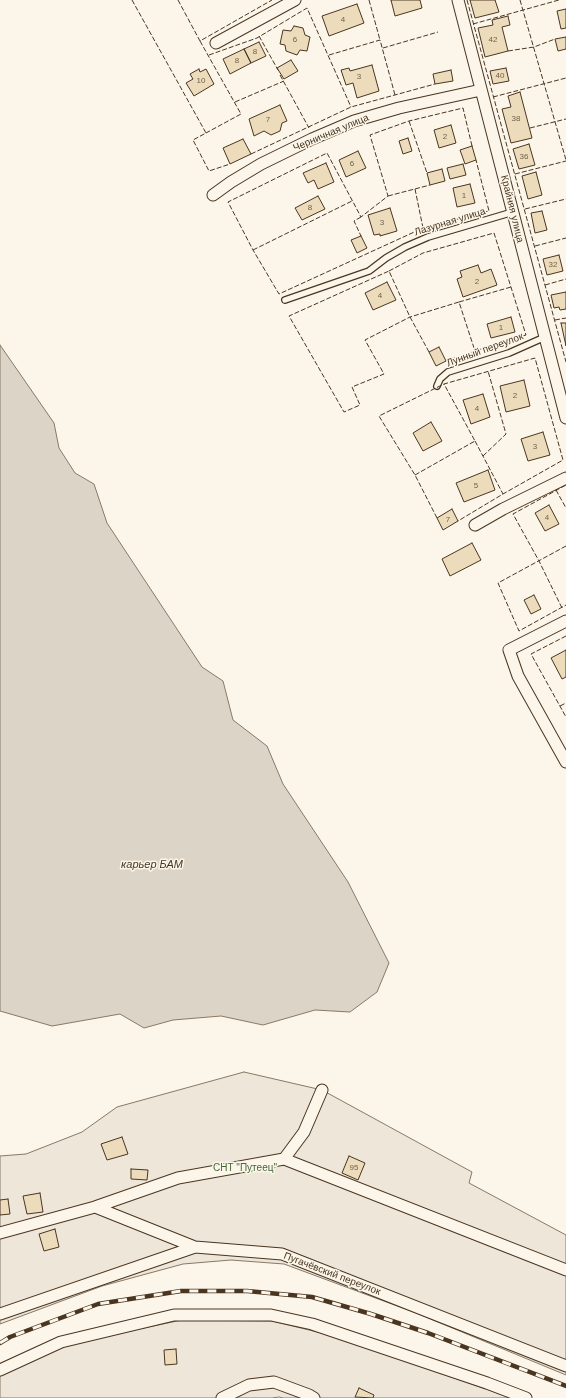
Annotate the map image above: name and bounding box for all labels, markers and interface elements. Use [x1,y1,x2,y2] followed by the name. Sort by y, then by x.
[341,15,345,25] house number: 4
[293,35,297,45] house number: 6
[489,35,497,45] house number: 42
[253,47,257,57] house number: 8
[235,56,239,66] house number: 8
[496,71,504,81] house number: 40
[357,72,361,82] house number: 3
[197,76,205,86] house number: 10
[291,112,371,154] street label: Черничная улица
[512,114,520,124] house number: 38
[266,115,270,125] house number: 7
[443,132,447,142] house number: 2
[520,152,528,162] house number: 36
[350,159,354,169] house number: 6
[498,174,526,244] street label: Крайняя улица
[462,191,466,201] house number: 1
[308,203,312,213] house number: 8
[413,205,487,239] street label: Лазурная улица
[380,218,384,228] house number: 3
[549,260,557,270] house number: 32
[475,277,479,287] house number: 2
[378,291,382,301] house number: 4
[499,323,503,333] house number: 1
[445,331,525,369] street label: Лунный переулок
[513,391,517,401] house number: 2
[475,404,479,414] house number: 4
[533,442,537,452] house number: 3
[474,481,478,491] house number: 5
[545,513,549,523] house number: 4
[446,515,450,525] house number: 7
[121,858,183,872] water label: карьер БАМ
[213,1162,277,1174] park label: СНТ "Путеец"
[350,1163,358,1173] house number: 95
[282,1250,382,1298] street label: Пугачёвский переулок

